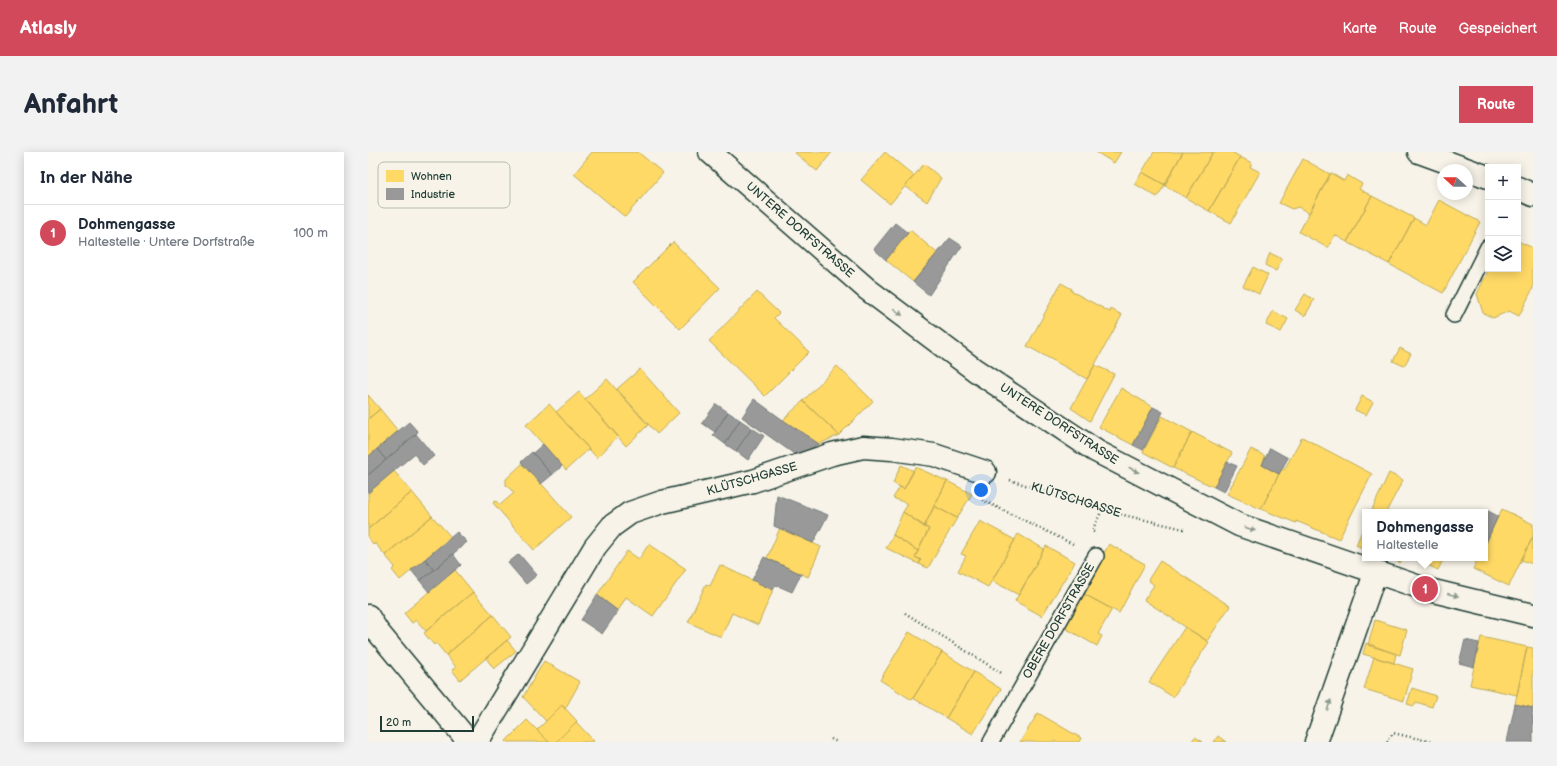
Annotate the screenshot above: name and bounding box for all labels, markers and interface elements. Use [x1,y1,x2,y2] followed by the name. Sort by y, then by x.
[20,17,77,40] text: Atlasly
[1343,20,1377,37] text: Karte
[1399,20,1437,37] text: Route
[1459,20,1537,37] text: Gespeichert
[1459,86,1533,123] button: Route
[24,88,118,121] text: Anfahrt
[378,162,510,208] legend
[1437,164,1473,200] north arrow
[1485,164,1521,272] map controls
[1485,164,1521,200] button: +
[40,168,133,188] text: In der Nähe
[411,170,452,183] text: Wohnen
[743,179,857,281] street label: UNTERE DORFSTRASSE
[411,188,455,201] text: Industrie
[1485,200,1521,236] button: −
[78,215,175,234] text: Dohmengasse
[50,225,56,241] text: 1
[293,225,328,241] text: 100 m
[78,234,255,250] text: Haltestelle · Untere Dorfstraße
[1485,236,1521,272] button: layers
[893,308,904,317] one-way arrow
[997,380,1121,468] street label: UNTERE DORFSTRASSE
[705,458,799,499] street label: KLÜTSCHGASSE
[1128,467,1140,474] one-way arrow
[1029,478,1123,521] street label: KLÜTSCHGASSE
[971,480,991,500] your location
[1362,509,1488,561] popup
[1376,518,1474,537] text: Dohmengasse
[1244,526,1256,532] one-way arrow
[1376,537,1438,553] text: Haltestelle
[1020,560,1098,681] street label: OBERE DORFSTRASSE
[1412,574,1438,604] pin: 1
[1447,593,1459,599] one-way arrow
[1326,699,1332,711] one-way arrow
[380,714,474,733] scale bar
[386,716,411,729] text: 20 m

